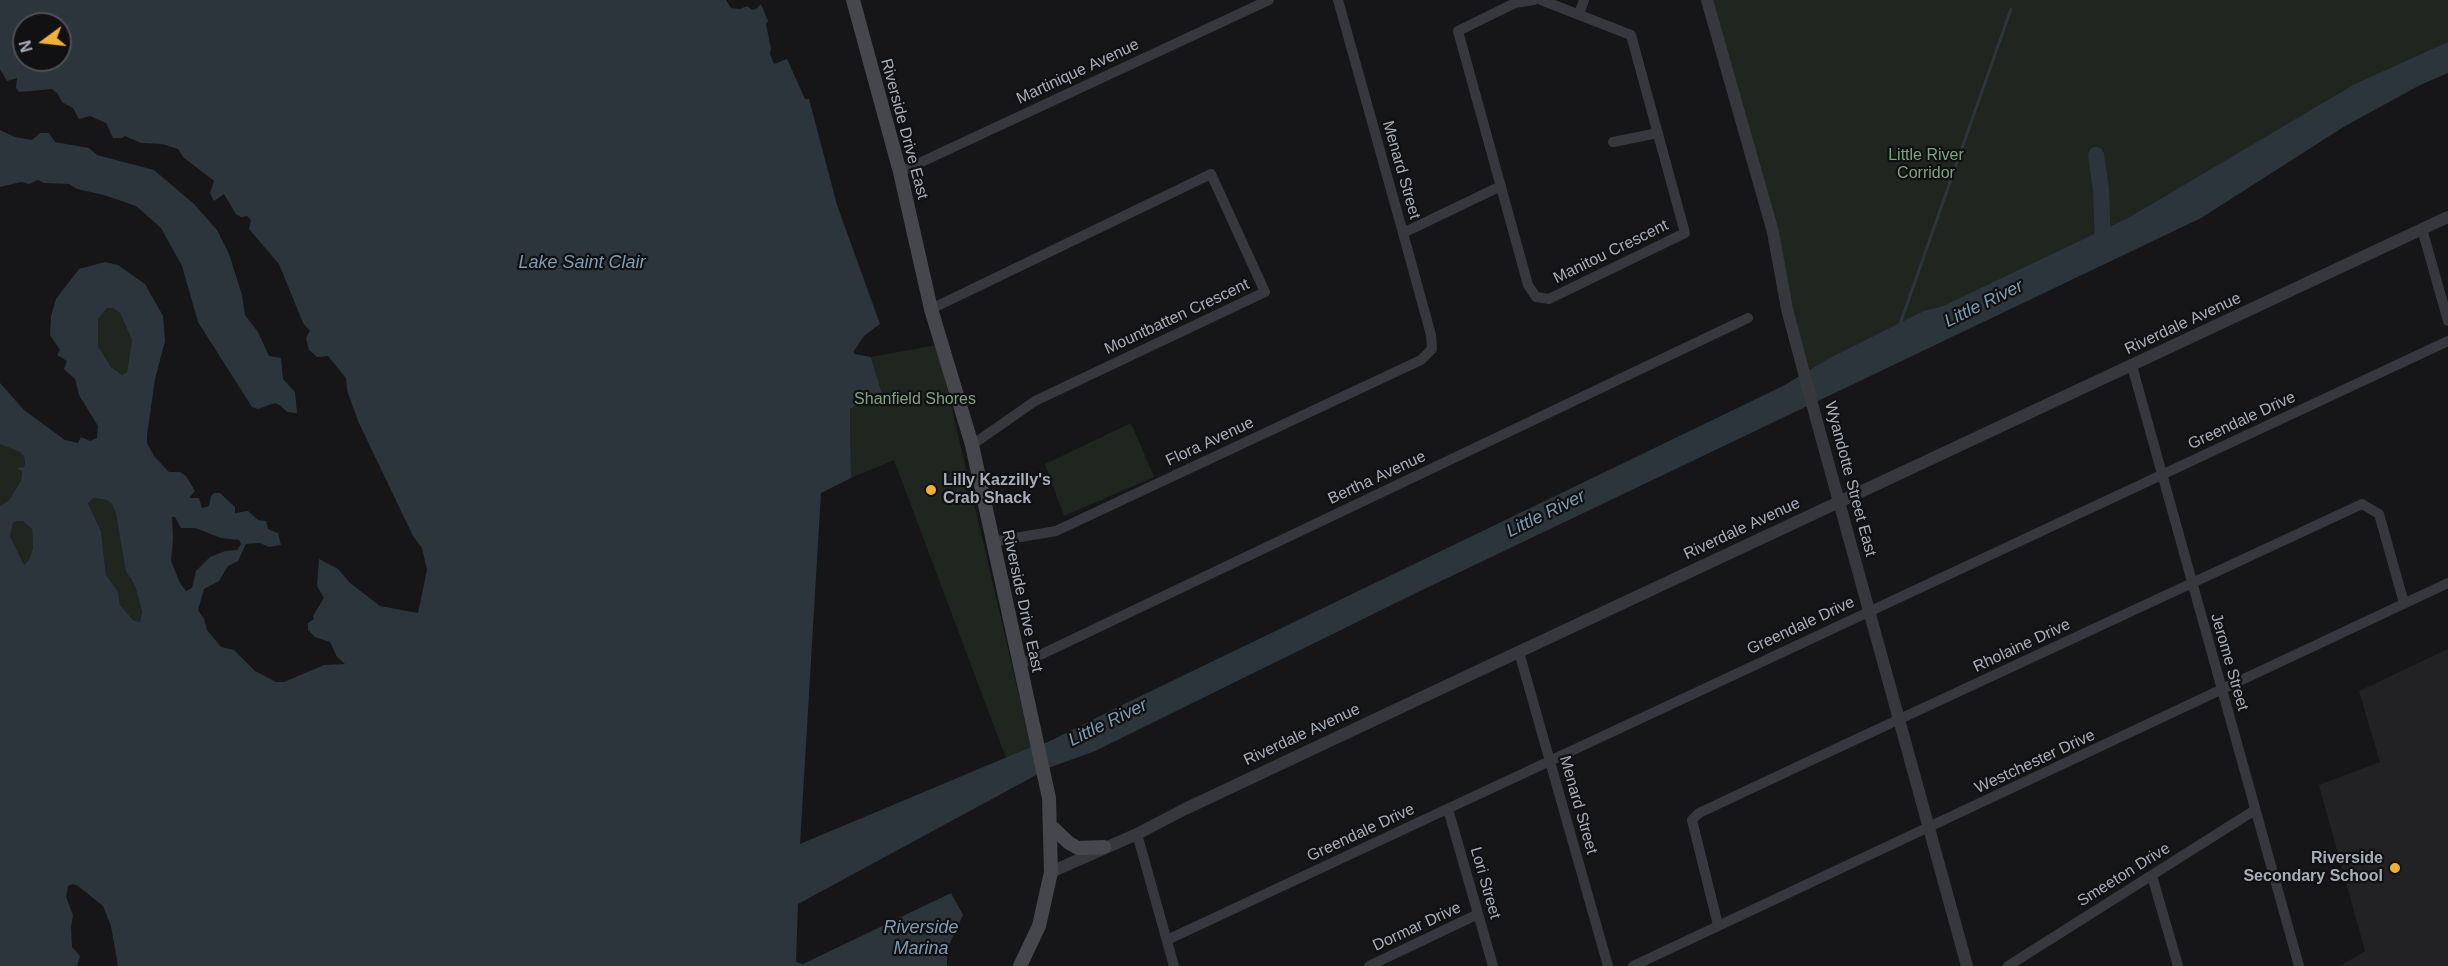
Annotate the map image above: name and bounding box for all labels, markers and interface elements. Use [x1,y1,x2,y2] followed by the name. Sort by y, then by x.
[12,12,72,72] north arrow
[1014,35,1142,109] street label: Martinique Avenue
[16,38,36,54] text: N
[876,57,932,201] street label: Riverside Drive East
[1378,119,1424,221] street label: Menard Street
[1888,146,1964,184] park label: Little River Corridor
[1550,216,1672,288] street label: Manitou Crescent
[518,252,646,274] water label: Lake Saint Clair
[1102,275,1252,359] street label: Mountbatten Crescent
[1941,276,2027,332] water label: Little River
[2122,289,2244,359] street label: Riverdale Avenue
[2185,388,2299,454] street label: Greendale Drive
[854,390,976,410] park label: Shanfield Shores
[1820,399,1880,559] street label: Wyandotte Street East
[1163,413,1257,471] street label: Flora Avenue
[1325,447,1429,509] street label: Bertha Avenue
[943,471,1051,509] place label: Lilly Kazzilly's Crab Shack
[924,483,938,497] marker: Lilly Kazzilly's Crab Shack
[1503,486,1589,542] water label: Little River
[1681,494,1803,564] street label: Riverdale Avenue
[998,528,1046,674] street label: Riverside Drive East
[1744,593,1858,659] street label: Greendale Drive
[2206,611,2252,713] street label: Jerome Street
[1970,615,2074,677] street label: Rholaine Drive
[1065,695,1151,751] water label: Little River
[1241,700,1363,770] street label: Riverdale Avenue
[1972,726,2098,798] street label: Westchester Drive
[1555,754,1601,856] street label: Menard Street
[1304,800,1418,866] street label: Greendale Drive
[2074,839,2174,911] street label: Smeeton Drive
[1466,845,1504,921] street label: Lori Street
[2243,849,2383,887] place label: Riverside Secondary School
[2388,861,2402,875] marker: Riverside Secondary School
[1370,898,1464,956] street label: Dormar Drive
[883,917,959,960] water label: Riverside Marina

